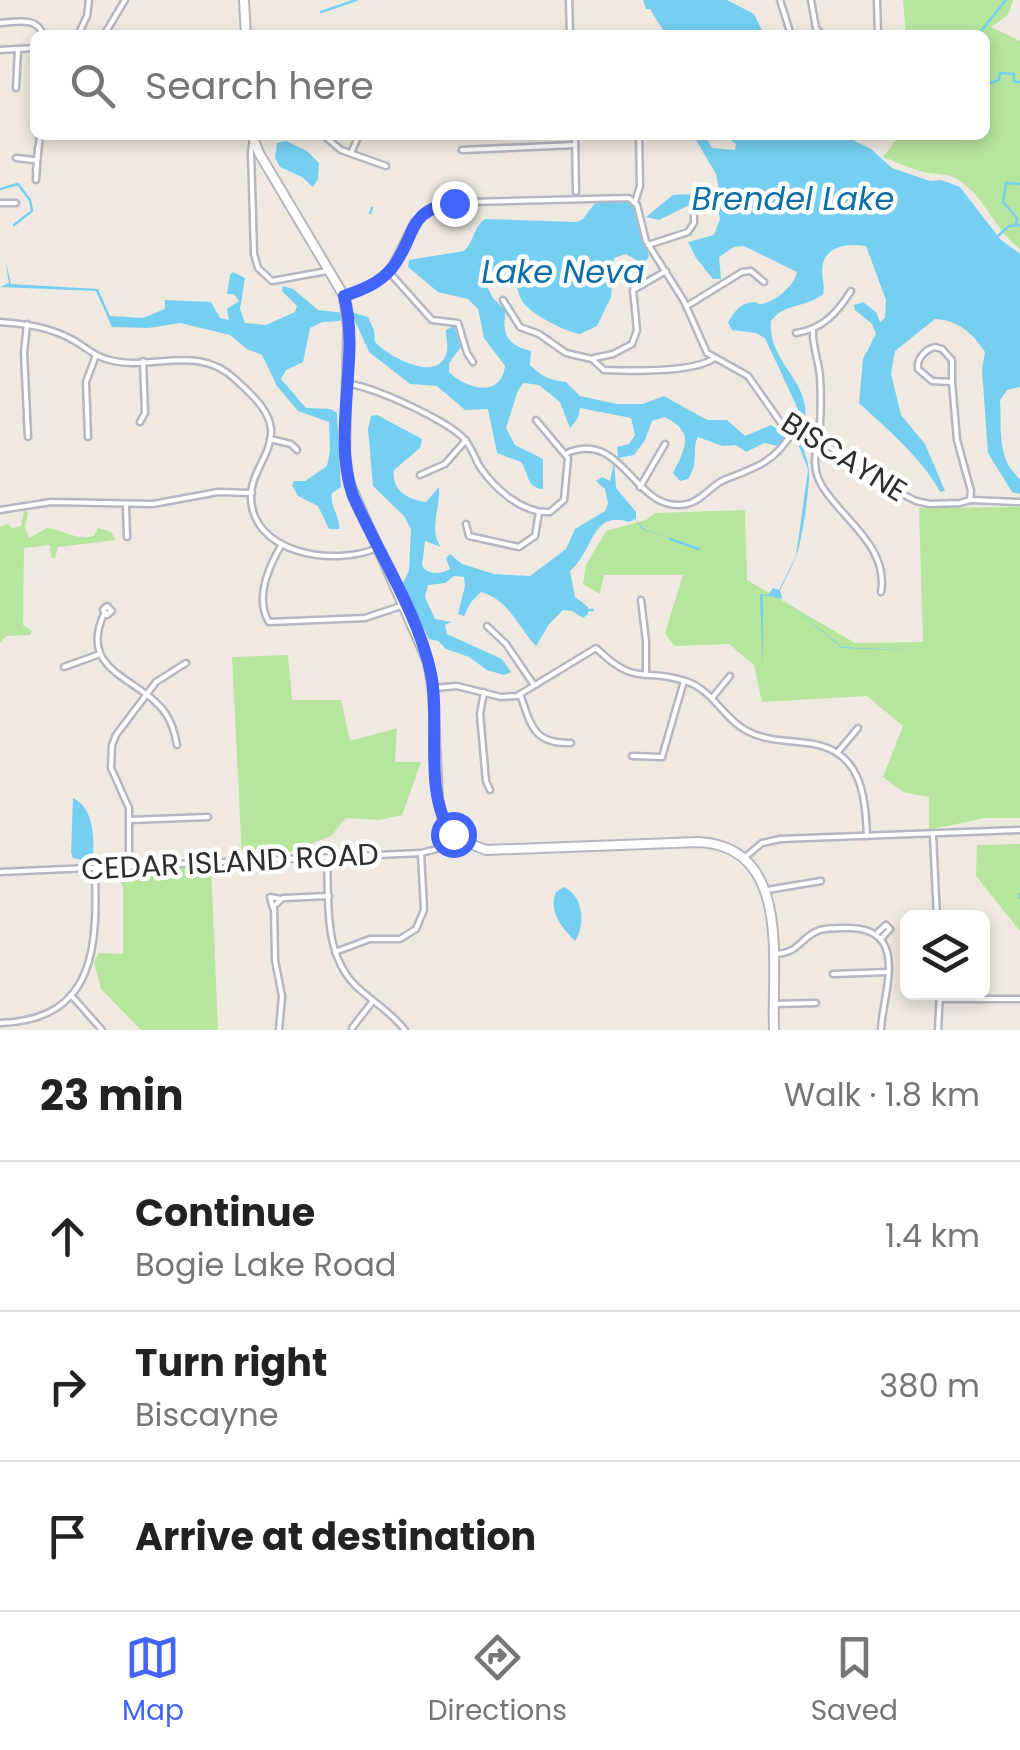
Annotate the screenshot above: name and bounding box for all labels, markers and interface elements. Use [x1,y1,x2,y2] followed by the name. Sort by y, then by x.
[30,30,990,140] search box
[65,58,120,113] icon: search
[145,59,374,112] text: Search here
[692,176,894,221] water label: Brendel Lake
[432,181,478,227] route end
[481,249,645,294] water label: Lake Neva
[773,401,915,512] street label: BISCAYNE
[431,812,477,858] route start
[80,832,380,891] street label: CEDAR ISLAND ROAD
[900,910,990,1000] map controls
[900,910,990,1000] button: layers
[40,1066,183,1125] text: 23 min
[784,1072,980,1117] text: Walk · 1.8 km
[135,1186,315,1239] text: Continue
[40,1209,95,1264] icon: ahead
[885,1213,980,1258] text: 1.4 km
[135,1242,397,1287] text: Bogie Lake Road
[135,1336,327,1389] text: Turn right
[40,1359,95,1414] icon: right
[879,1363,980,1408] text: 380 m
[135,1392,279,1437] text: Biscayne
[40,1509,95,1564] icon: arrive
[135,1510,536,1563] text: Arrive at destination
[122,1630,184,1732] tab: Map
[428,1630,567,1732] tab: Directions
[811,1630,898,1732] tab: Saved

